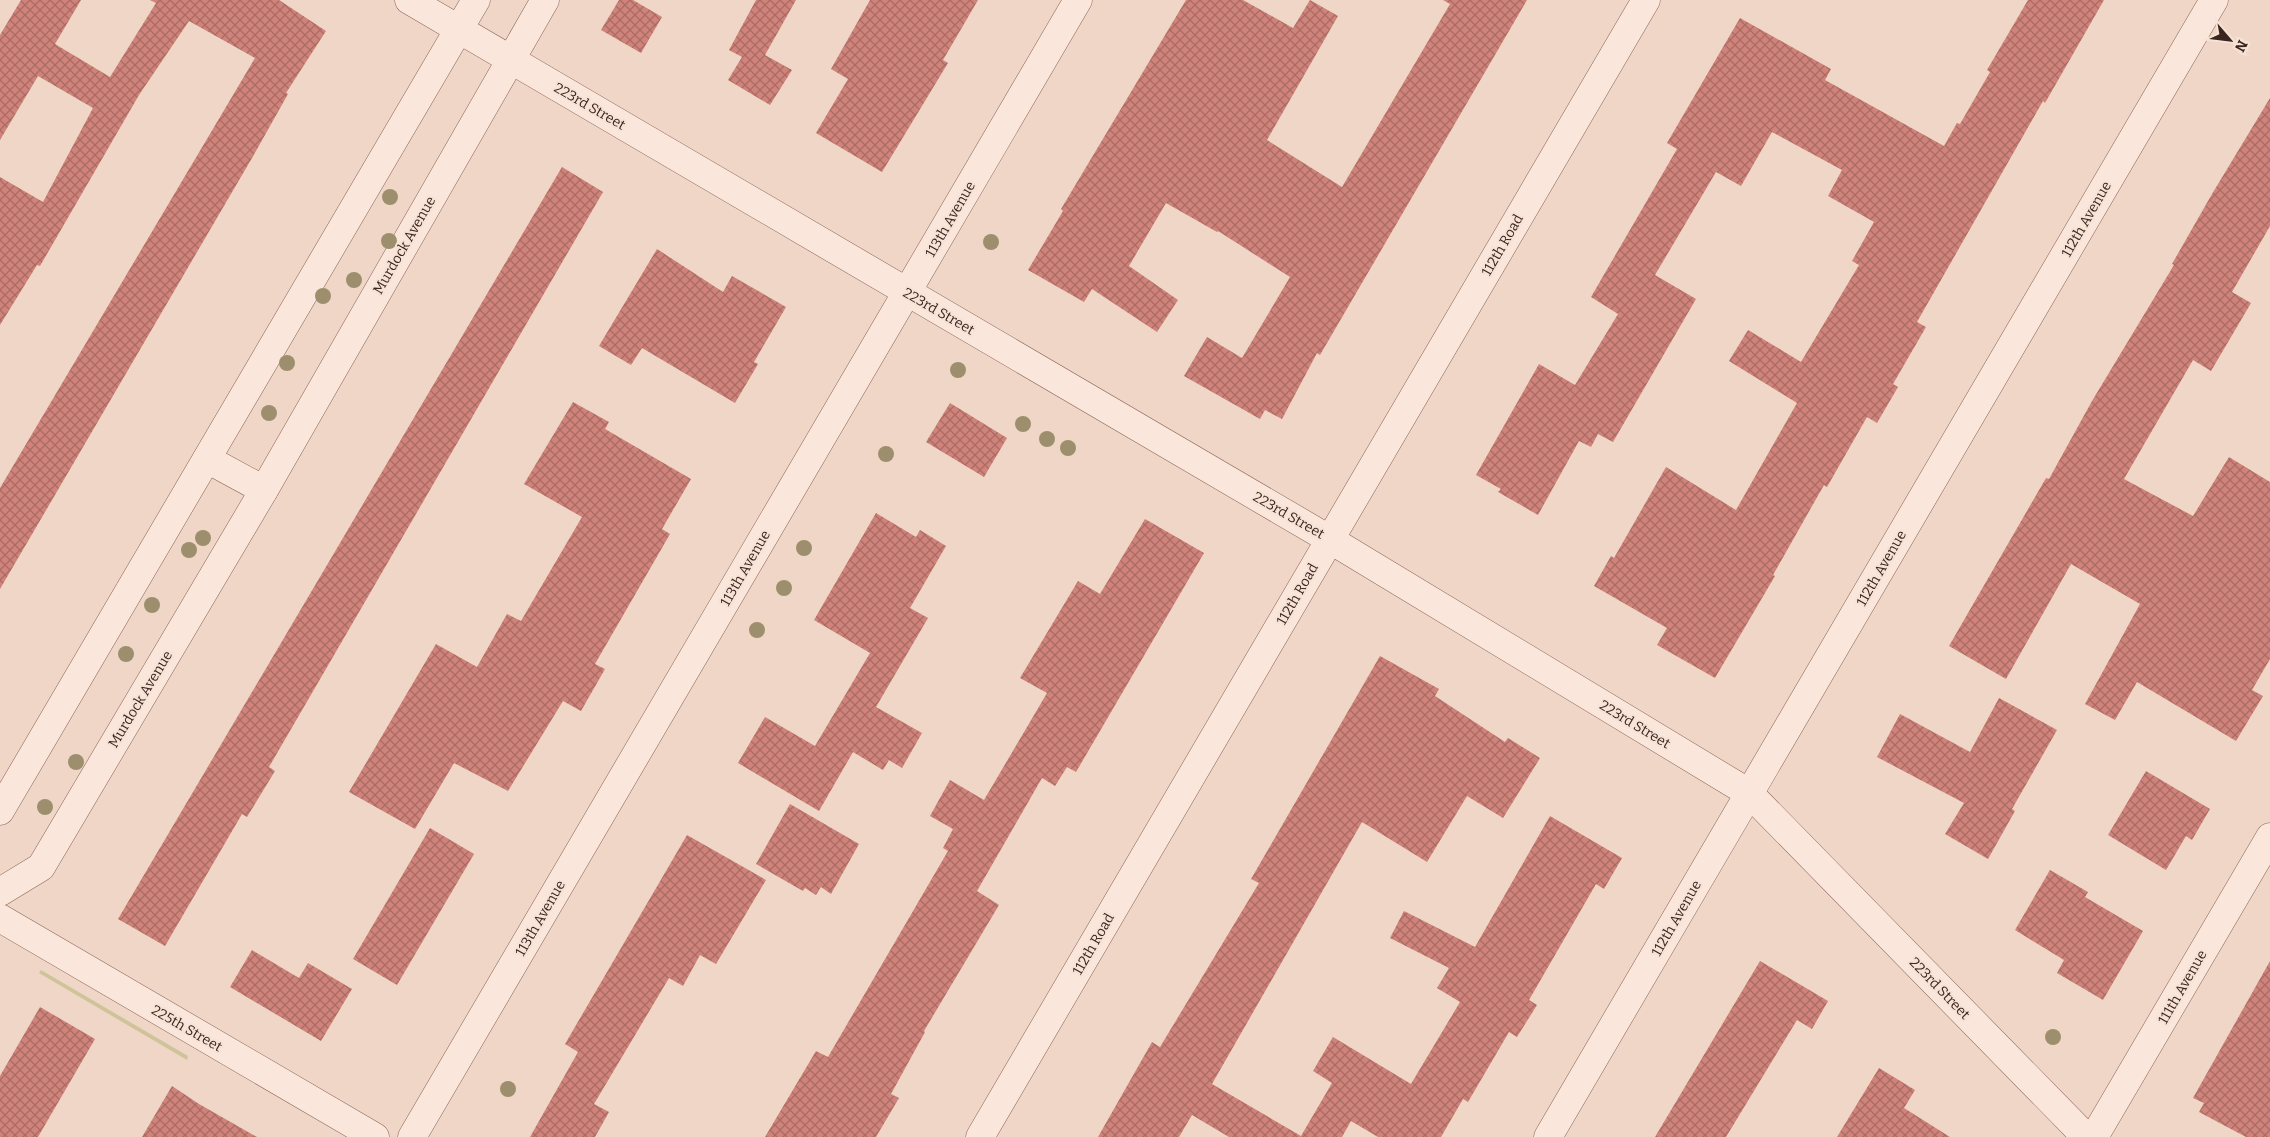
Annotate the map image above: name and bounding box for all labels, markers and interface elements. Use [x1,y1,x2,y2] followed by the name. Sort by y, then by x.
[2205,15,2255,65] north arrow
[2231,37,2251,55] text: N
[551,79,628,134] street label: 223rd Street
[922,178,979,260] street label: 113th Avenue
[2058,178,2115,260] street label: 112th Avenue
[370,193,439,297] street label: Murdock Avenue
[1478,211,1527,279] street label: 112th Road
[900,284,977,339] street label: 223rd Street
[1250,488,1327,543] street label: 223rd Street
[717,527,774,609] street label: 113th Avenue
[1853,527,1910,609] street label: 112th Avenue
[1273,560,1322,628] street label: 112th Road
[105,648,176,751] street label: Murdock Avenue
[1596,697,1673,752] street label: 223rd Street
[512,877,569,959] street label: 113th Avenue
[1648,877,1705,959] street label: 112th Avenue
[1069,910,1118,978] street label: 112th Road
[2154,947,2210,1027] street label: 111th Avenue
[1906,954,1973,1023] street label: 223rd Street
[148,1001,225,1055] street label: 225th Street

